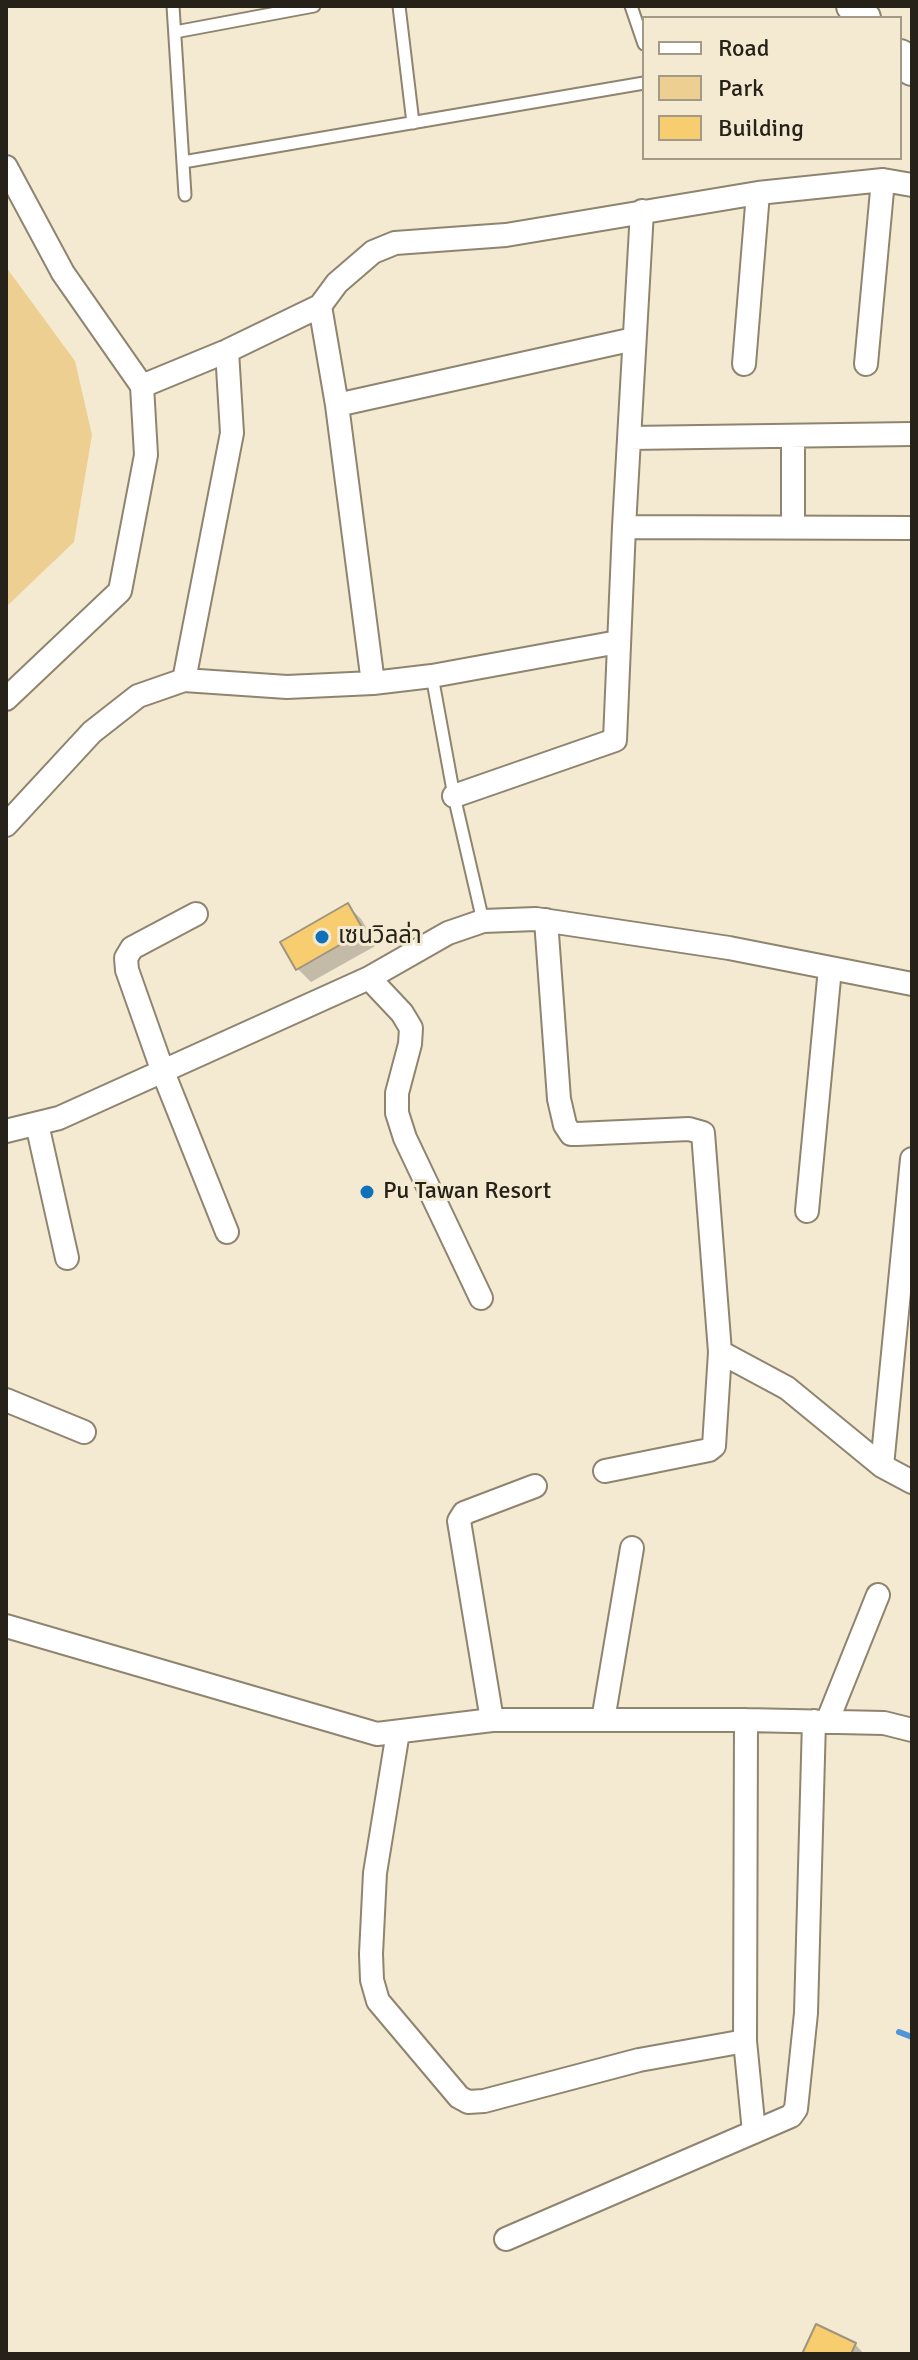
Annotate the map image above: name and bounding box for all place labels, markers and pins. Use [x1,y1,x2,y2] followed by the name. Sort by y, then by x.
[338,923,422,951] place label: เซนวิลล่า
[313,928,331,946] marker: เซนวิลล่า
[383,1178,551,1206] place label: Pu Tawan Resort
[358,1183,376,1201] marker: Pu Tawan Resort

